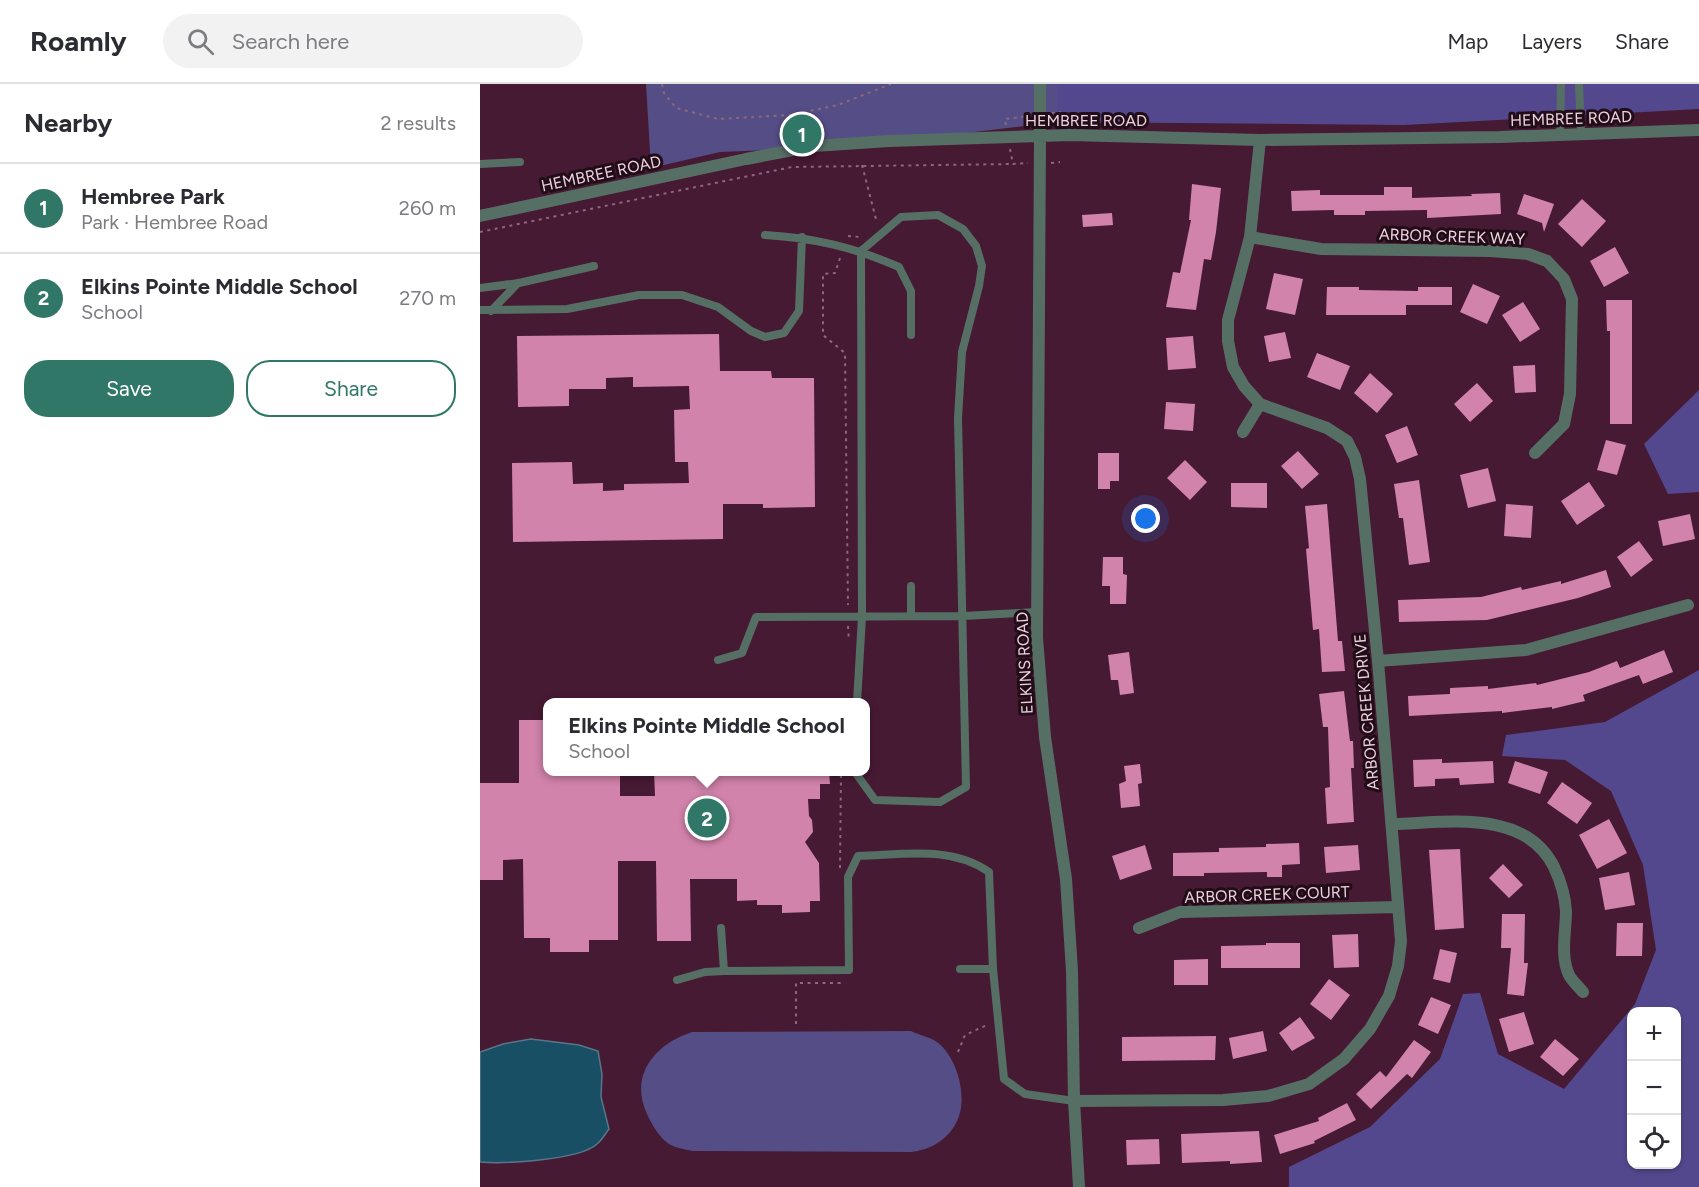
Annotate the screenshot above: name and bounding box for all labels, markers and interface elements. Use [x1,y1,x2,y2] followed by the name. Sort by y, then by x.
[163,14,583,68] search box
[30,24,127,58] text: Roamly
[184,25,217,58] icon: search
[232,28,349,55] text: Search here
[1448,29,1488,54] text: Map
[1521,29,1582,54] text: Layers
[1615,29,1669,54] text: Share
[24,107,112,139] text: Nearby
[1510,107,1632,130] street label: HEMBREE ROAD
[380,111,456,135] text: 2 results
[1025,111,1147,130] street label: HEMBREE ROAD
[782,112,822,156] pin: 1
[539,152,663,195] street label: HEMBREE ROAD
[81,183,225,210] text: Hembree Park
[39,196,48,220] text: 1
[399,196,456,220] text: 260 m
[81,210,268,234] text: Park · Hembree Road
[1379,224,1526,249] street label: ARBOR CREEK WAY
[81,273,358,300] text: Elkins Pointe Middle School
[38,286,49,310] text: 2
[399,286,456,310] text: 270 m
[81,300,143,324] text: School
[24,360,234,417] button: Save
[246,360,456,417] button: Share
[1131,504,1160,533] your location
[1012,611,1037,715] street label: ELKINS ROAD
[1350,633,1383,791] street label: ARBOR CREEK DRIVE
[543,698,870,776] popup
[568,712,845,739] text: Elkins Pointe Middle School
[568,739,630,763] text: School
[688,796,726,840] pin: 2
[1184,882,1350,907] street label: ARBOR CREEK COURT
[1627,1007,1681,1169] map controls
[1627,1007,1681,1061] button: +
[1627,1061,1681,1115] button: −
[1627,1115,1681,1169] button: locate

